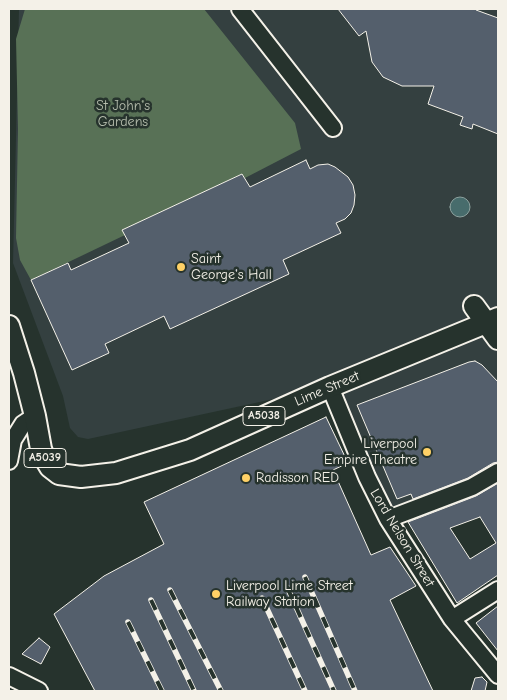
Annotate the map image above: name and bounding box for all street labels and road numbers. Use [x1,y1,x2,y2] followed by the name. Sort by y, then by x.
[292,368,362,410] street label: Lime Street
[243,406,285,426] road number: A5038
[24,448,66,468] road number: A5039
[366,486,438,590] street label: Lord Nelson Street

